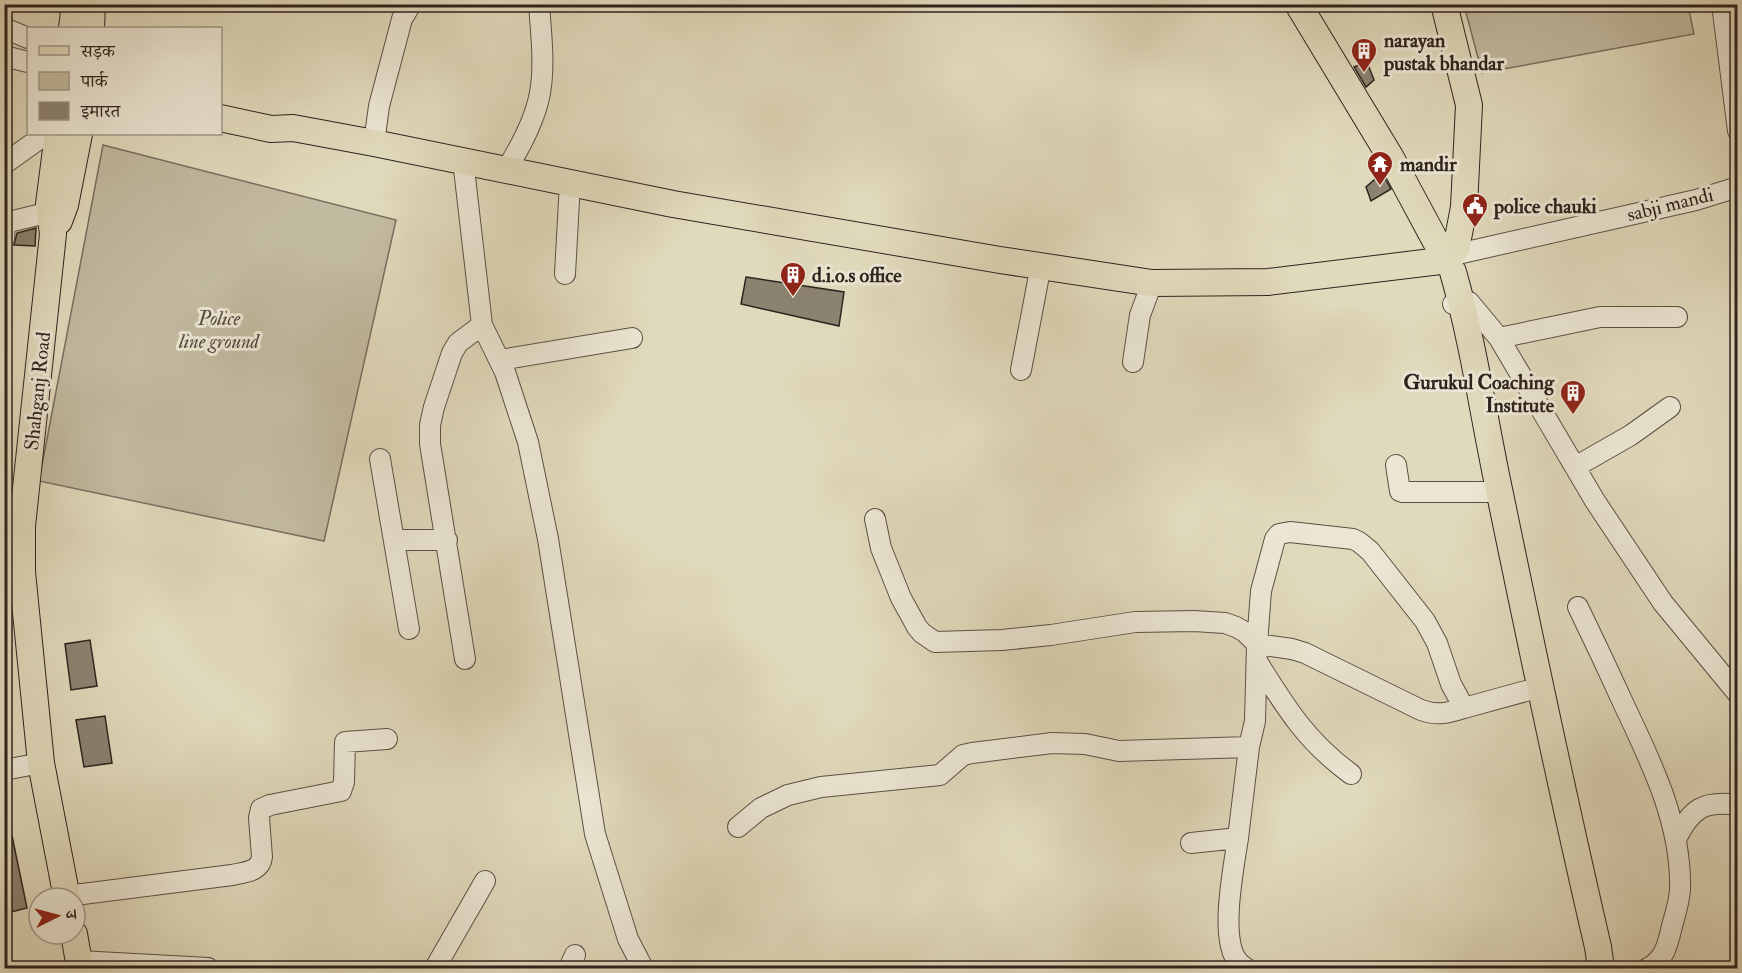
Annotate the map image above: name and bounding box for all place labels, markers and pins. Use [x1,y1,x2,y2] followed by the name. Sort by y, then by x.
[1383,28,1504,77] place label: narayan pustak bhandar
[1349,36,1379,74] building icon: narayan pustak bhandar
[1365,149,1395,187] temple icon: mandir
[1400,152,1457,177] place label: mandir
[1460,191,1490,229] public building icon: police chauki
[1493,194,1597,220] place label: police chauki
[778,260,808,298] building icon: d.i.o.s office
[812,263,902,288] place label: d.i.o.s office
[1403,370,1555,418] place label: Gurukul Coaching Institute
[1558,378,1588,416] building icon: Gurukul Coaching Institute

